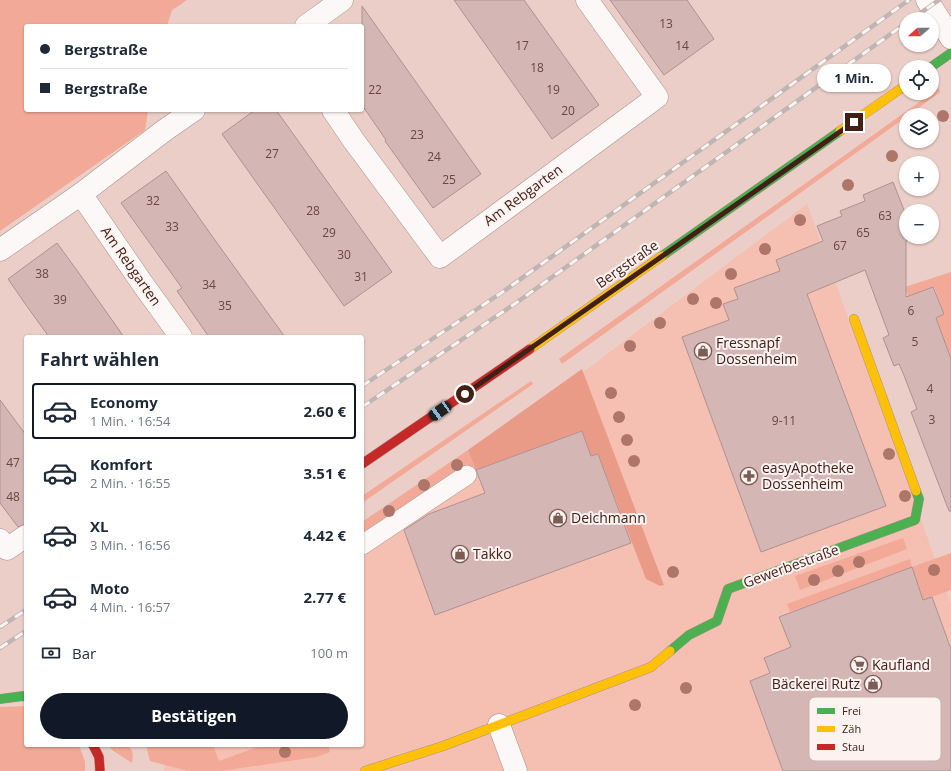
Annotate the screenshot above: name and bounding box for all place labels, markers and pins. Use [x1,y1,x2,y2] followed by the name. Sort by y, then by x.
[716,333,797,368] place label: Fressnapf Dossenheim
[693,341,713,361] shop icon: Fressnapf Dossenheim
[762,458,854,493] place label: easyApotheke Dossenheim
[739,466,759,486] pharmacy icon: easyApotheke Dossenheim
[548,508,568,528] shop icon: Deichmann
[571,508,646,527] place label: Deichmann
[450,544,470,564] shop icon: Takko
[473,544,512,563] place label: Takko
[849,655,869,675] supermarket icon: Kaufland
[872,655,930,674] place label: Kaufland
[772,674,860,693] place label: Bäckerei Rutz
[863,674,883,694] shop icon: Bäckerei Rutz

